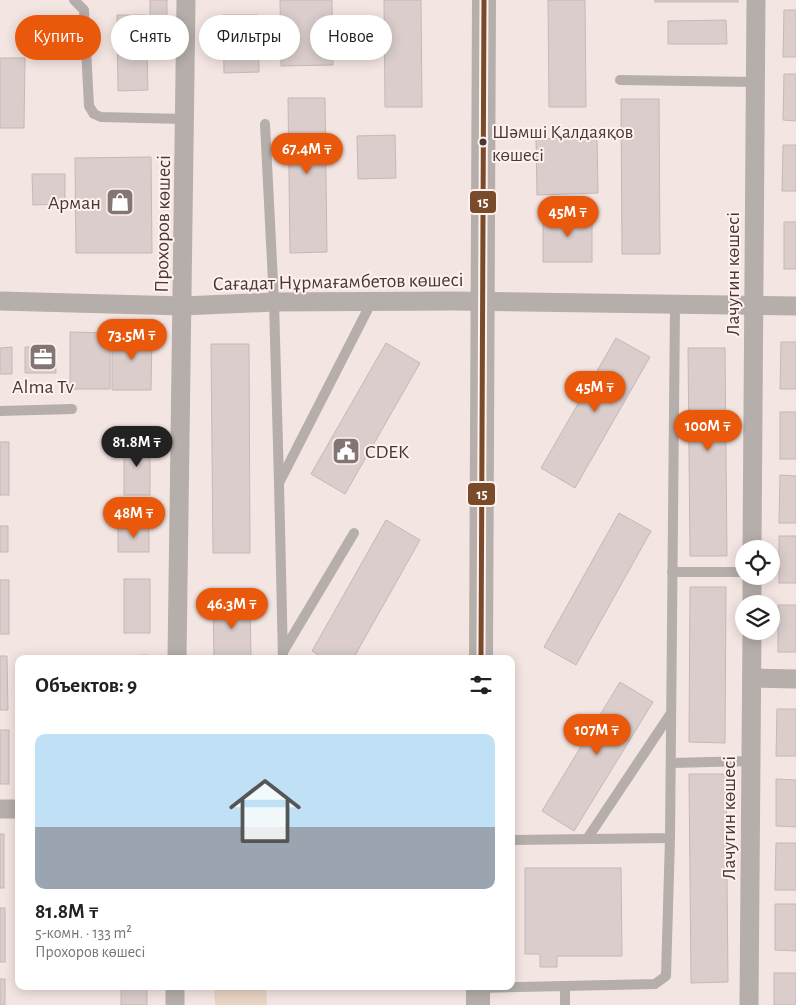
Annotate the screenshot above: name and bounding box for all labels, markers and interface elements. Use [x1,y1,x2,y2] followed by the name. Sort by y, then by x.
[15,15,101,60] chip: Купить
[111,15,189,60] chip: Снять
[199,15,300,60] chip: Фильтры
[310,15,392,60] chip: Новое
[492,123,633,165] place label: Шәмші Қалдаяқов көшесі
[261,132,353,175] pin: 67.4M ₸
[478,137,488,147] marker: Шәмші Қалдаяқов көшесі
[282,141,332,157] text: 67.4M ₸
[152,155,174,293] street label: Прохоров көшесі
[105,187,135,217] shop icon: Арман
[469,190,497,214] line badge: 15
[48,193,101,213] place label: Арман
[477,196,489,210] text: 15
[533,196,603,238] pin: 45M ₸
[549,204,587,220] text: 45M ₸
[723,212,743,336] street label: Лачугин көшесі
[212,270,464,294] street label: Сағадат Нұрмағамбетов көшесі
[86,318,178,361] pin: 73.5M ₸
[108,327,156,343] text: 73.5M ₸
[28,342,58,372] office icon: Alma Tv
[560,370,630,413] pin: 45M ₸
[12,377,75,397] place label: Alma Tv
[576,379,614,395] text: 45M ₸
[667,410,749,452] pin: 100M ₸
[685,418,731,434] text: 100M ₸
[91,426,183,468] pin: 81.8M ₸
[112,434,162,450] text: 81.8M ₸
[331,436,361,466] public building icon: CDEK
[365,442,409,462] place label: CDEK
[467,482,496,506] line badge: 15
[476,488,488,502] text: 15
[99,496,169,539] pin: 48M ₸
[114,505,154,521] text: 48M ₸
[735,540,780,640] map controls
[735,540,780,585] button: locate
[186,588,278,630] pin: 46.3M ₸
[735,595,780,640] button: layers
[207,596,257,612] text: 46.3M ₸
[467,671,495,699] icon: filters
[35,675,137,696] text: Объектов: 9
[556,714,638,756] pin: 107M ₸
[575,722,619,738] text: 107M ₸
[719,756,739,880] street label: Лачугин көшесі
[220,766,310,856] icon: home
[35,901,99,922] text: 81.8M ₸
[35,925,132,941] text: 5-комн. · 133 m²
[35,944,145,960] text: Прохоров көшесі

